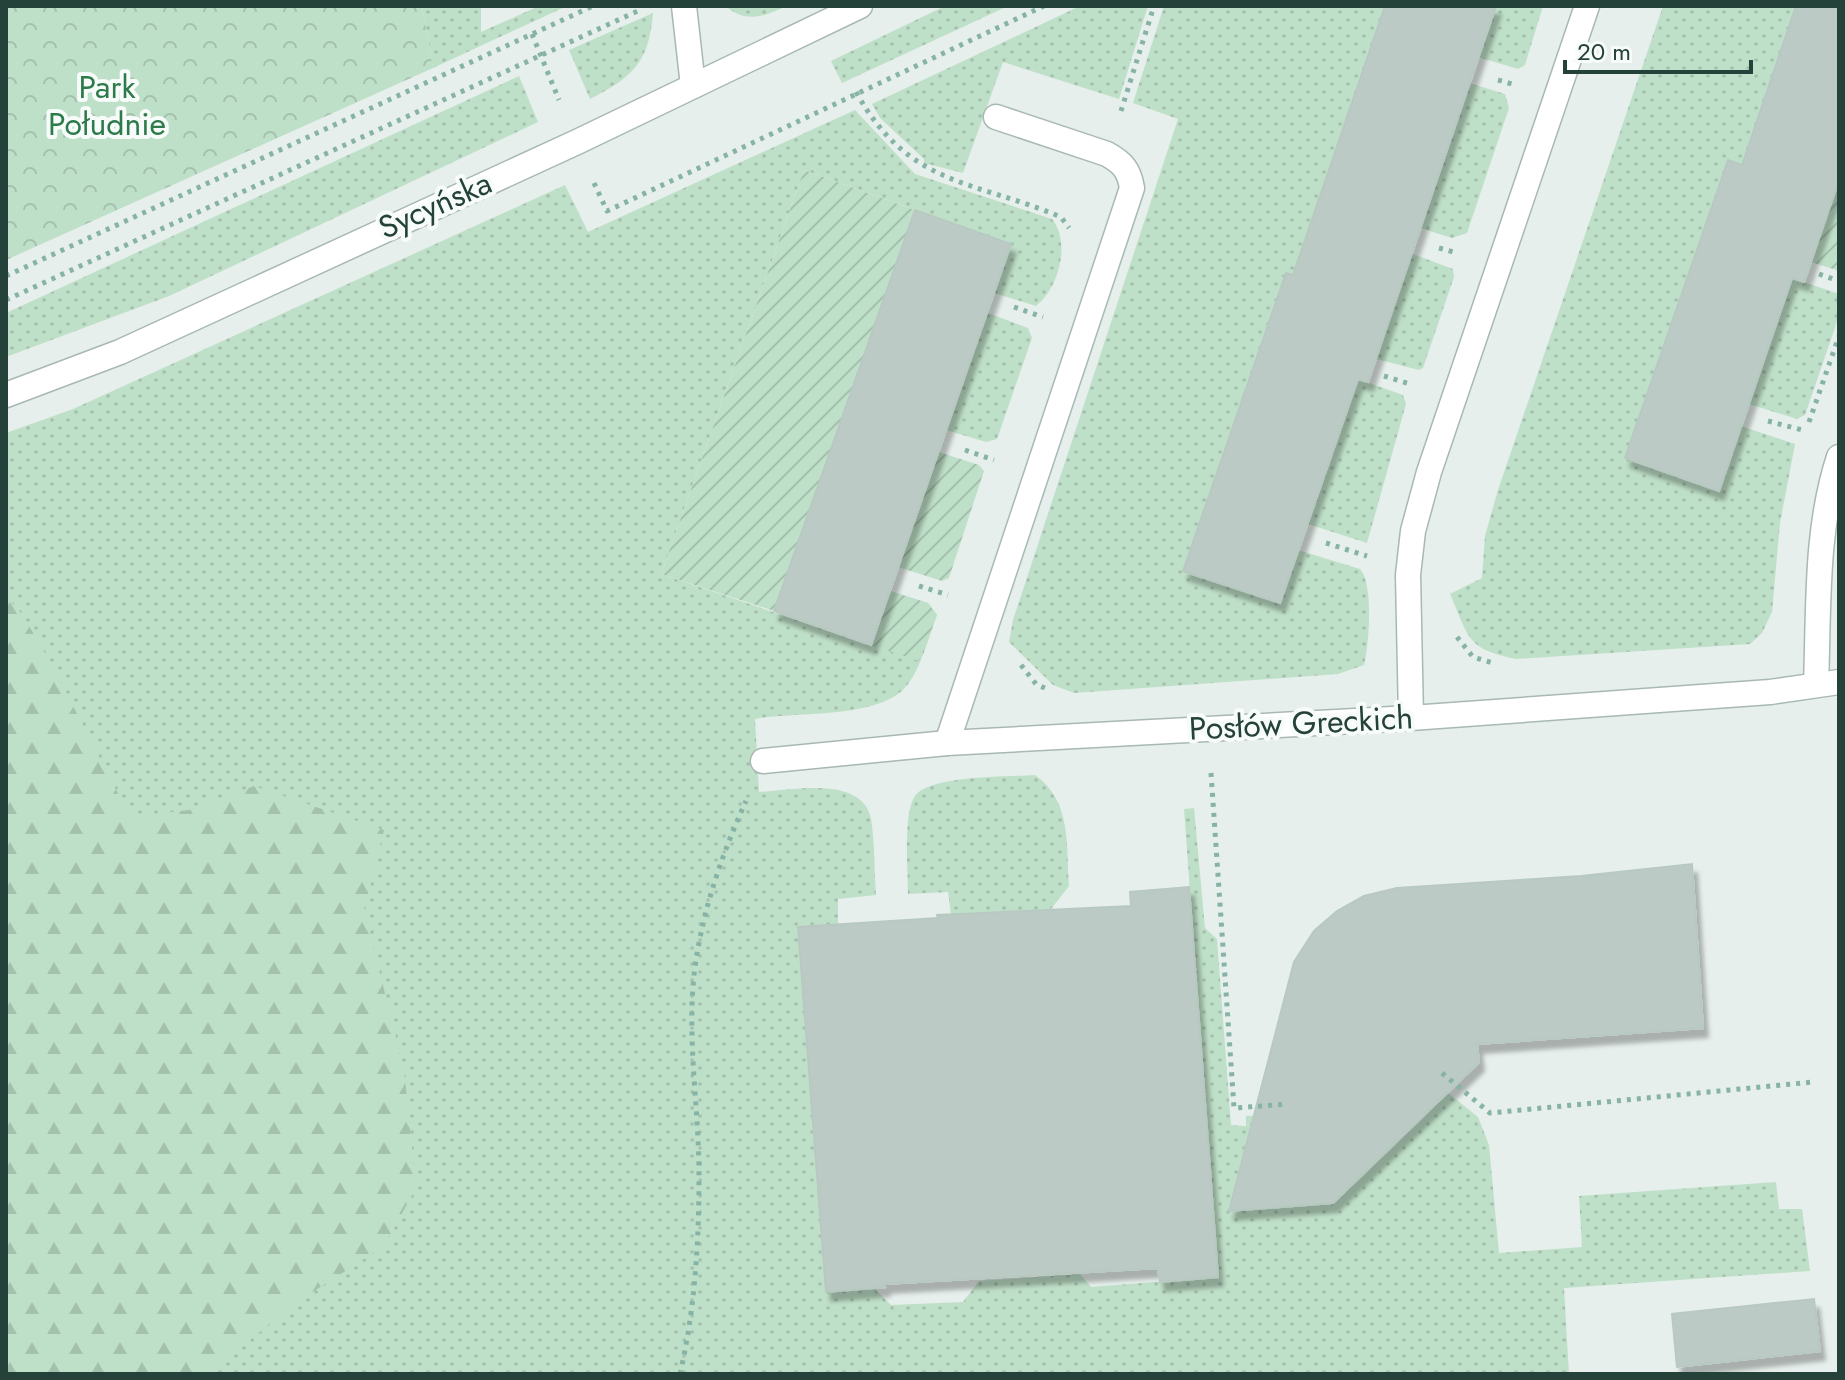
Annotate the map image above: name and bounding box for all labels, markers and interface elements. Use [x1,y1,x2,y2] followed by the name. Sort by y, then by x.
[1565,24,1751,74] scale bar
[1577,34,1631,69] text: 20 m
[48,64,166,147] park label: Park Południe
[371,160,499,250] street label: Sycyńska
[1188,694,1414,752] street label: Posłów Greckich

